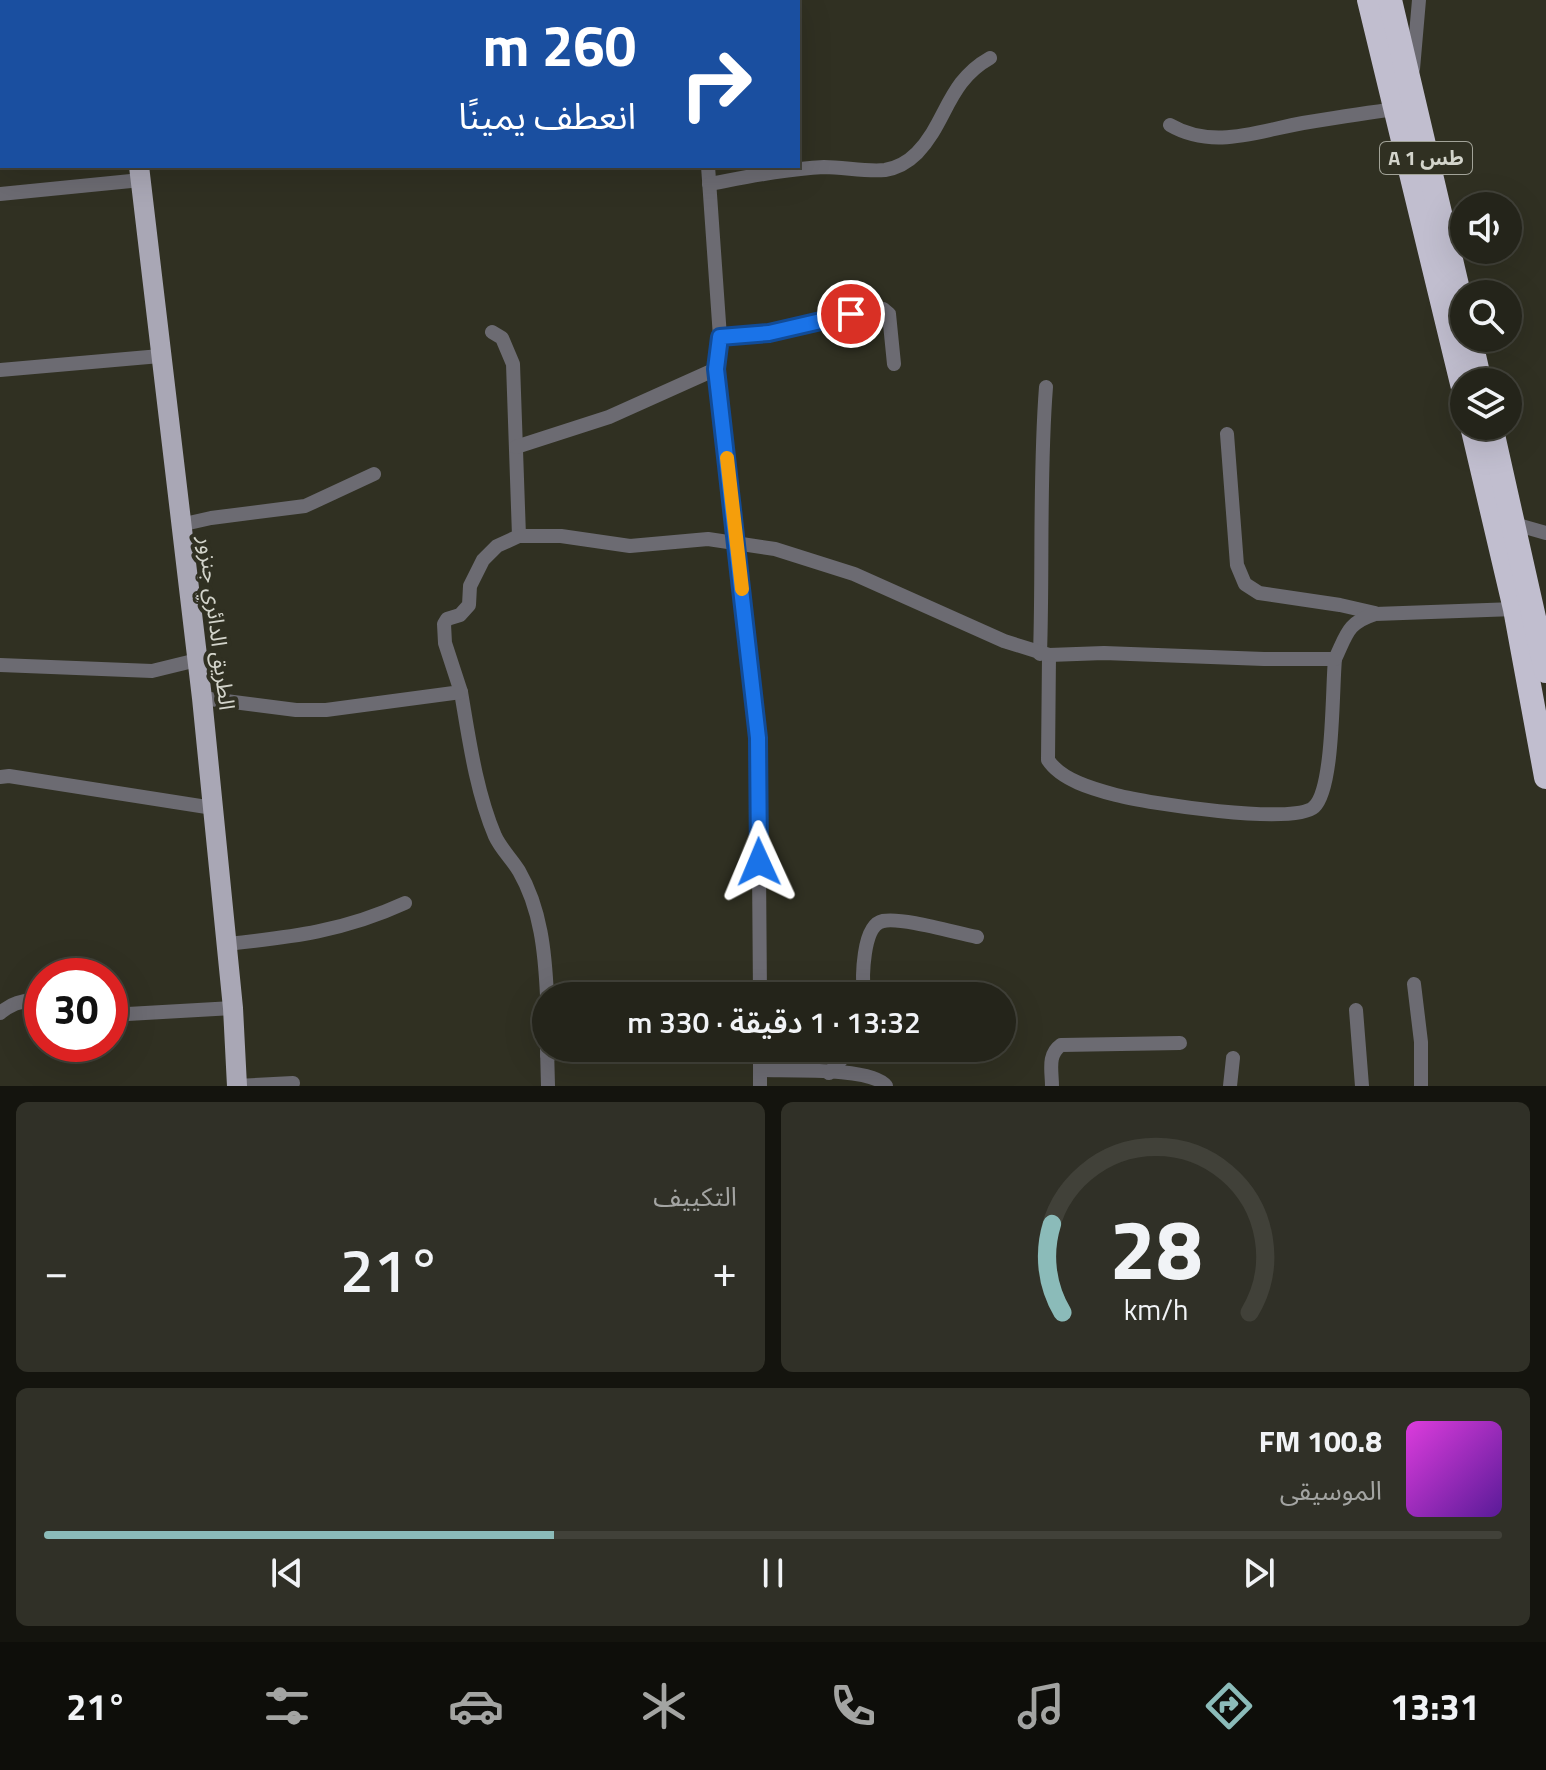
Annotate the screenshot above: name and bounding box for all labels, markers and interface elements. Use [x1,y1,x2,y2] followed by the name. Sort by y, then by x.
[483,3,636,88] text: 260 m
[664,32,768,136] icon: right
[458,88,636,143] text: انعطف يمينًا
[1380,142,1472,174] road number: A 1 طس
[1450,192,1522,440] map controls
[1450,192,1522,264] button: sound
[817,280,885,348] pin
[1450,280,1522,352] button: search
[829,292,873,336] icon: arrive
[1450,368,1522,440] button: layers
[189,533,245,712] street label: الطريق الدائري جنزور
[717,820,801,904] position arrow
[24,958,128,1062] speed limit sign: 30
[627,999,921,1045] text: 13:32 · 1 دقيقة · 330 m
[653,1177,737,1216] text: التكييف
[1109,1184,1202,1310] text: 28
[340,1224,441,1315] text: 21°
[44,1237,69,1304] text: −
[712,1237,737,1304] text: +
[1123,1288,1188,1331] text: km/h
[1259,1418,1382,1464] text: 100.8 FM
[1280,1471,1382,1510] text: الموسيقى
[265,1551,309,1595] icon: previous
[751,1551,795,1595] icon: pause
[1237,1551,1281,1595] icon: next
[259,1678,315,1734] icon: filters
[448,1678,504,1734] icon: car
[636,1678,692,1734] icon: climate
[825,1678,881,1734] icon: phone
[1013,1678,1069,1734] icon: music
[1201,1678,1257,1734] icon: directions
[66,1679,127,1734] text: 21°
[1390,1679,1480,1734] text: 13:31

